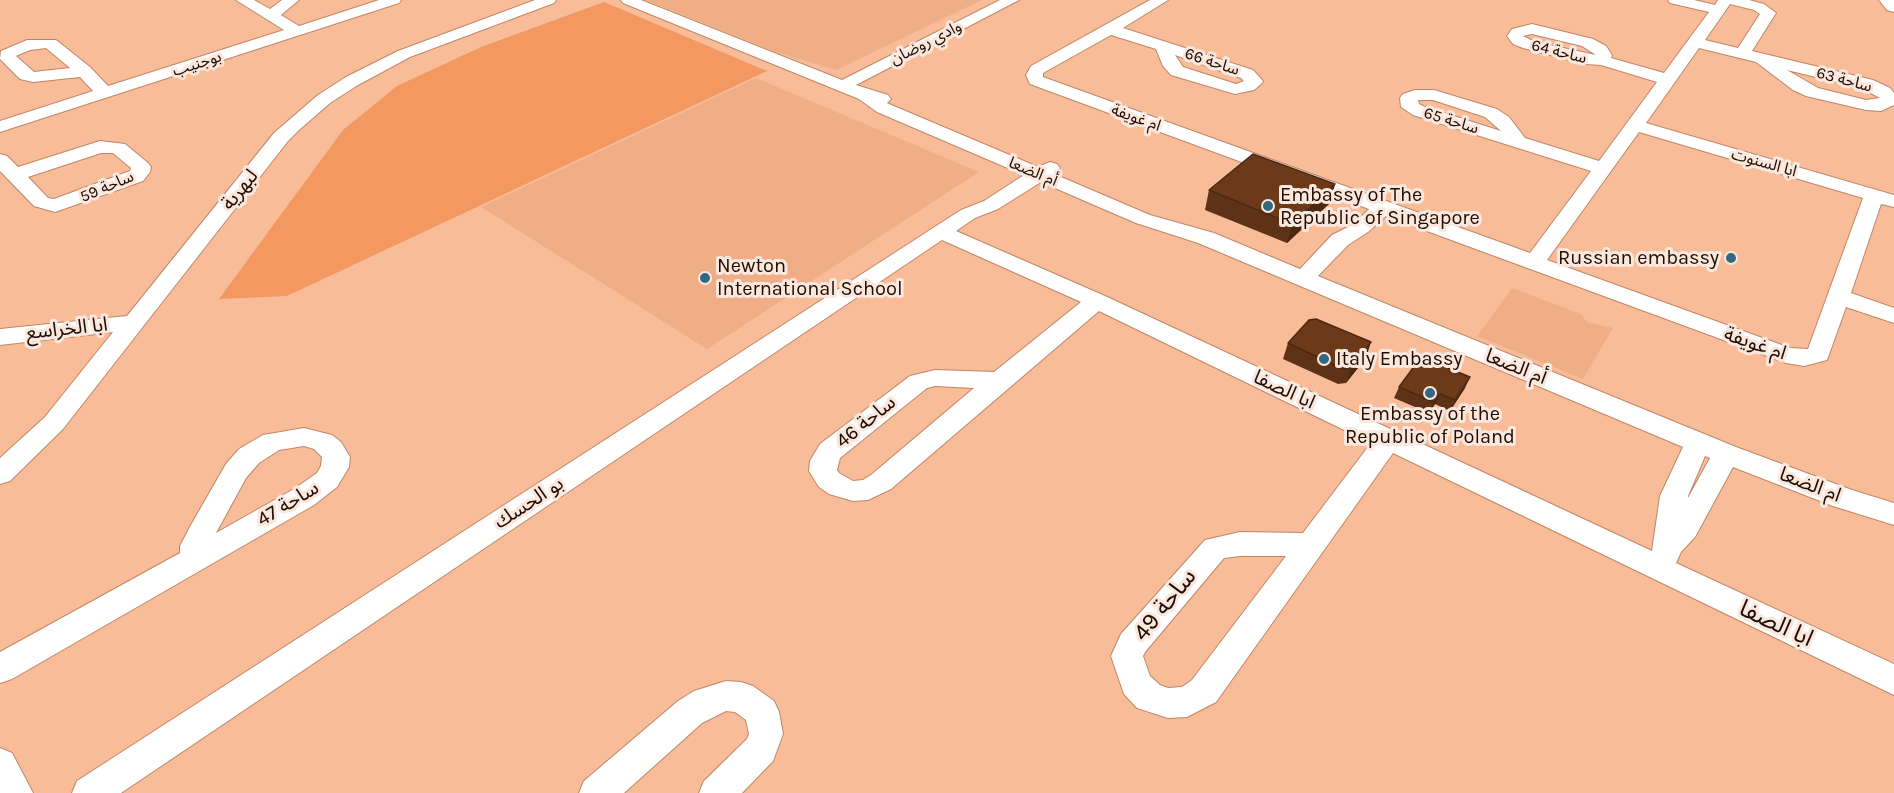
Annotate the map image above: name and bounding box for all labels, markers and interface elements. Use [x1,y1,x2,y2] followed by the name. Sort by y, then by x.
[887,17,965,69] street label: وادي روضان
[1529,36,1589,68] street label: ساحة 64
[1182,44,1242,80] street label: ساحة 66
[170,47,224,81] street label: بوجنيب
[1814,63,1874,97] street label: ساحة 63
[1109,100,1163,136] street label: ام غويفة
[1421,104,1481,138] street label: ساحة 65
[1729,145,1799,181] street label: ابا السنوت
[1006,153,1060,191] street label: أم الضعا
[216,165,264,215] street label: لبهرية
[77,167,137,207] street label: ساحة 59
[1280,183,1480,230] place label: Embassy of The Republic of Singapore
[1261,199,1275,213] marker: Embassy of The Republic of Singapore
[1558,246,1719,270] place label: Russian embassy
[1724,251,1738,265] marker: Russian embassy
[717,254,903,301] place label: Newton International School
[698,271,712,285] marker: Newton International School
[25,313,109,345] street label: ابا الخراسع
[1721,322,1789,366] street label: ام غويفة
[1482,344,1550,390] street label: أم الضعا
[1336,347,1463,371] place label: Italy Embassy
[1317,352,1331,366] marker: Italy Embassy
[1249,365,1319,415] street label: ابا الصفا
[1423,386,1437,400] marker: Embassy of the Republic of Poland
[831,391,901,453] street label: ساحة 46
[1345,402,1515,449] place label: Embassy of the Republic of Poland
[1776,462,1844,508] street label: ام الضعا
[490,472,568,534] street label: بو الحسك
[253,476,323,532] street label: ساحة 47
[1127,563,1203,647] street label: ساحة 49
[1734,594,1818,654] street label: ابا الصفا

